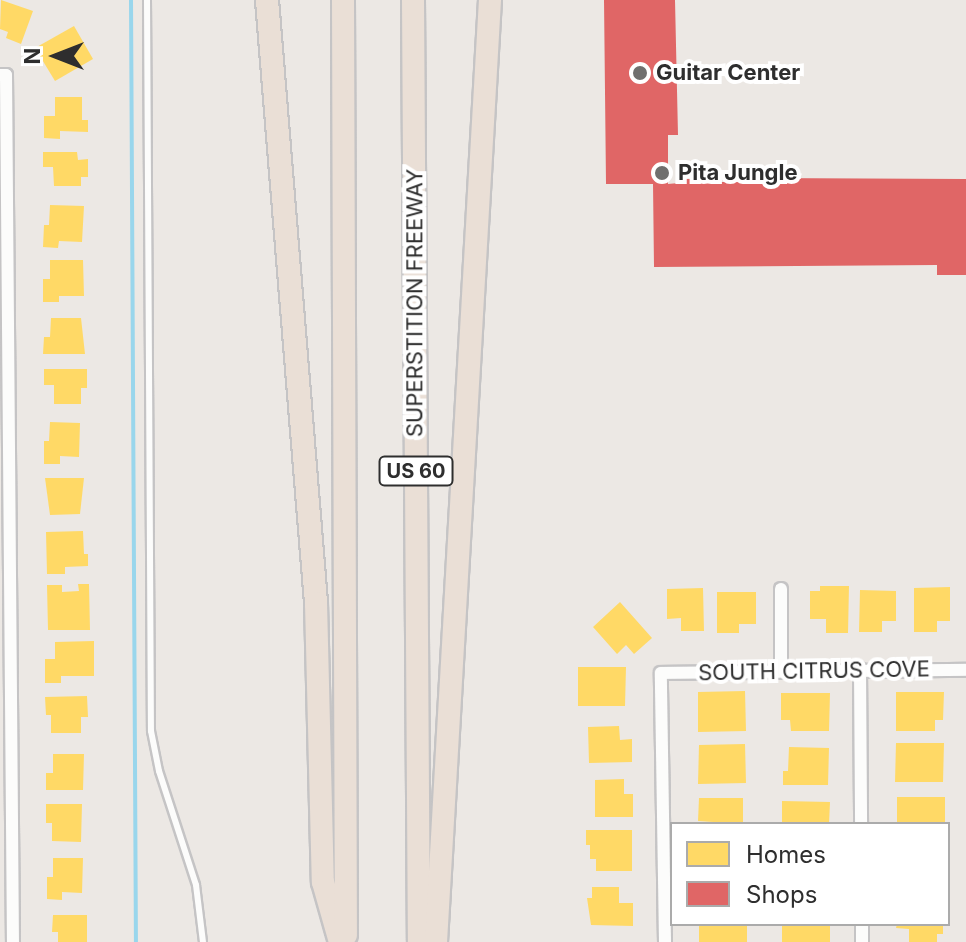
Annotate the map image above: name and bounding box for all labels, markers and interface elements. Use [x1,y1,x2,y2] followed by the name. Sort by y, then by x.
[16,16,96,96] north arrow
[19,48,45,64] text: N
[656,60,800,86] place label: Guitar Center
[631,64,649,82] marker: Guitar Center
[678,160,798,186] place label: Pita Jungle
[653,164,671,182] marker: Pita Jungle
[402,169,428,437] street label: SUPERSTITION FREEWAY
[378,455,454,487] road number: US 60
[698,656,930,686] street label: SOUTH CITRUS COVE
[670,822,950,926] legend
[746,840,826,869] text: Homes
[746,880,817,909] text: Shops

